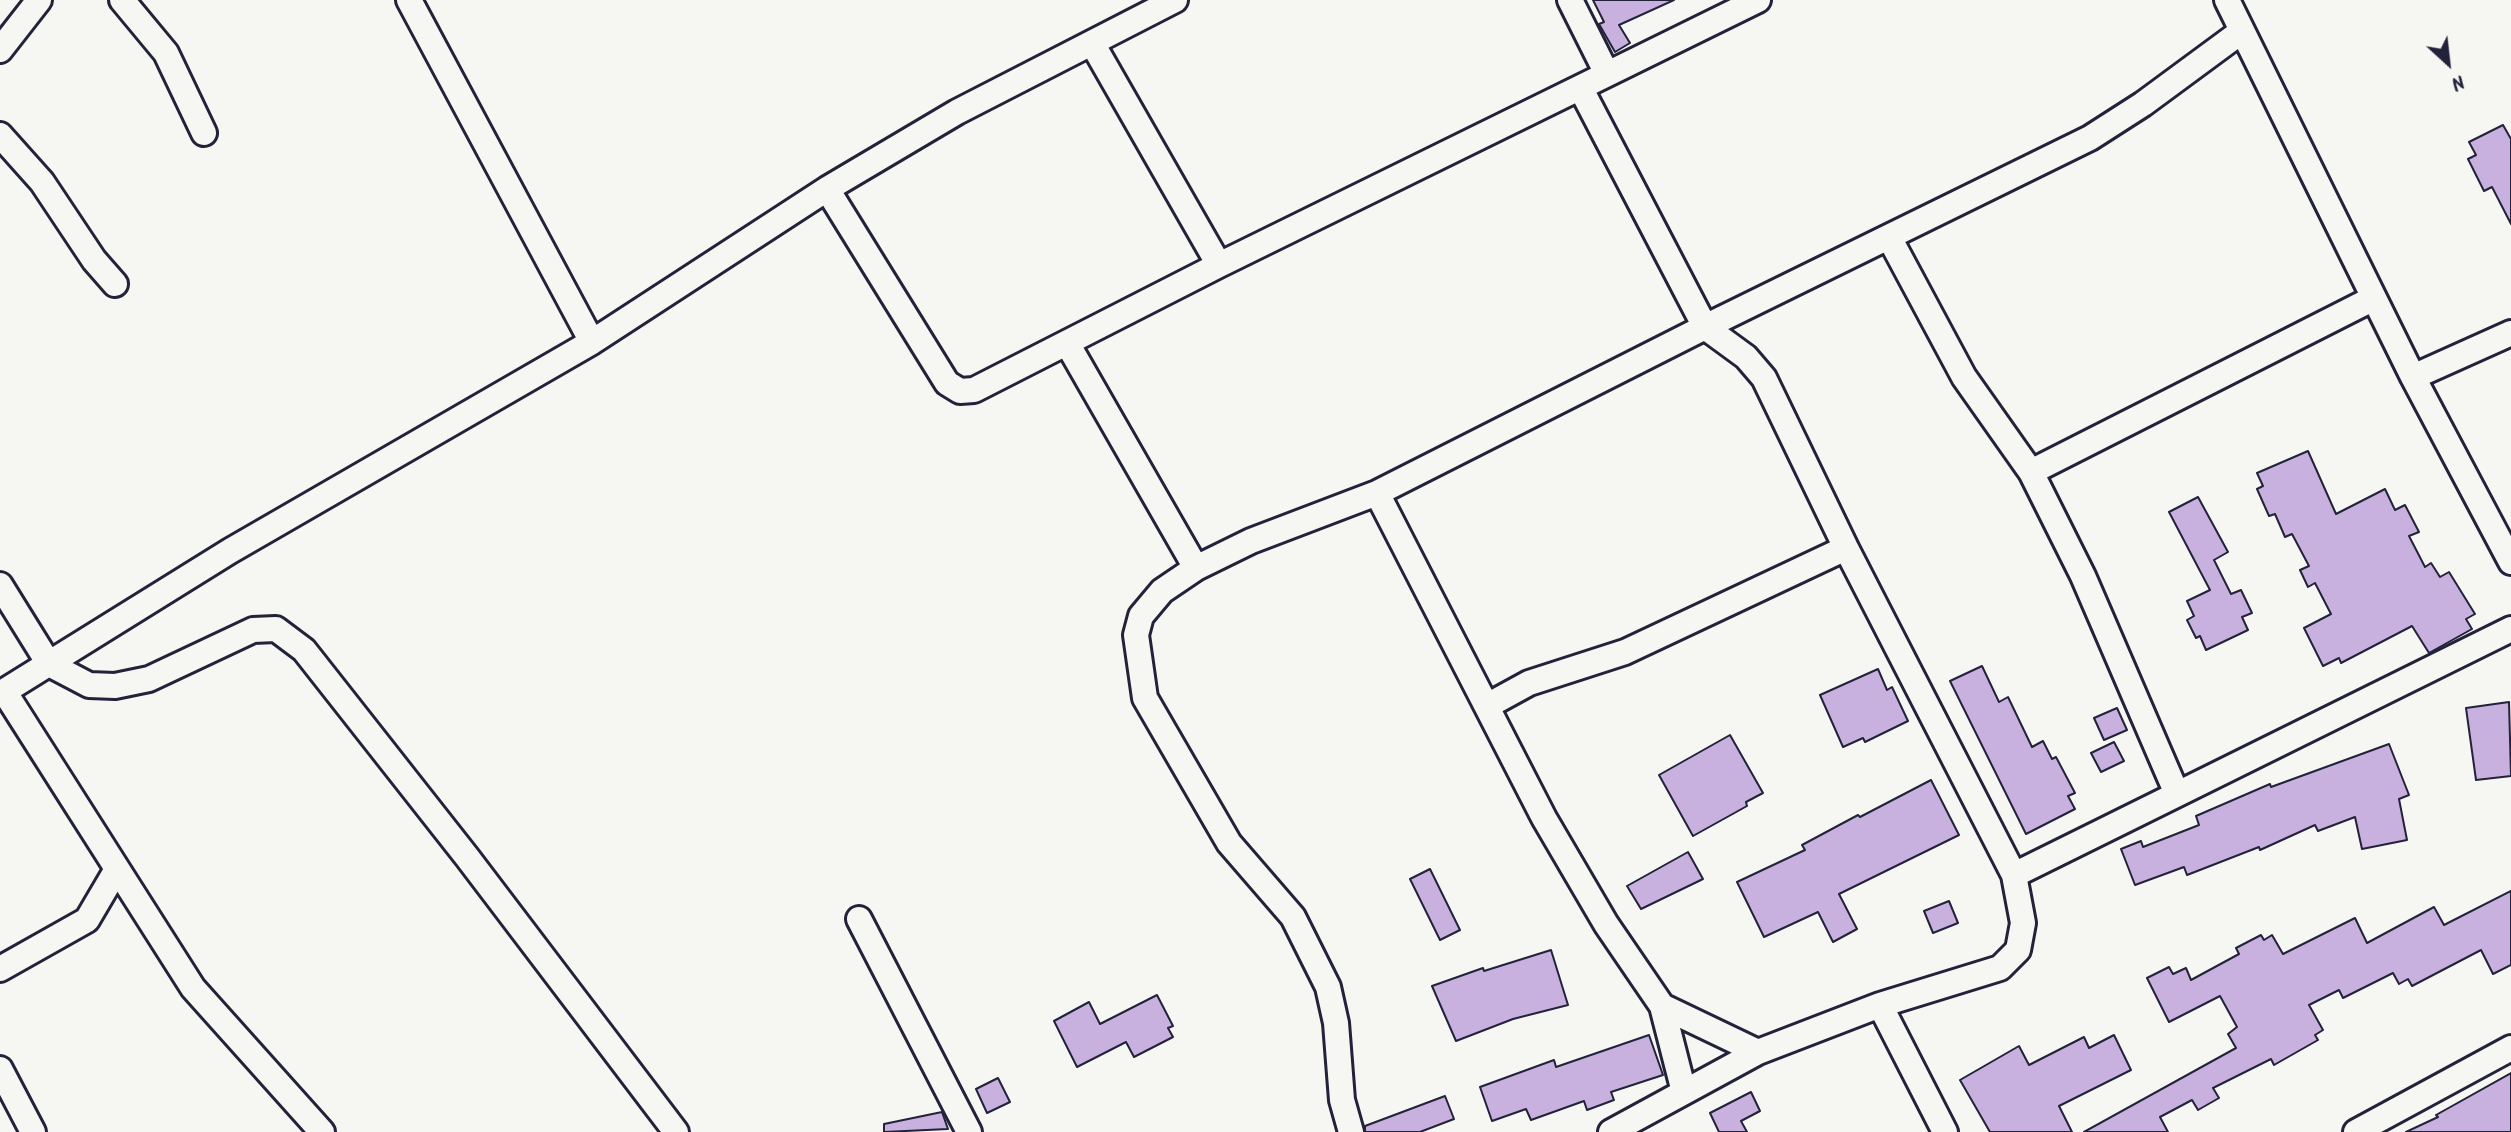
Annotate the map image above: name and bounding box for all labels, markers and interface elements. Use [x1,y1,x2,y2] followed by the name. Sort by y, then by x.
[2413,28,2483,98] north arrow
[2445,66,2470,98] text: N

